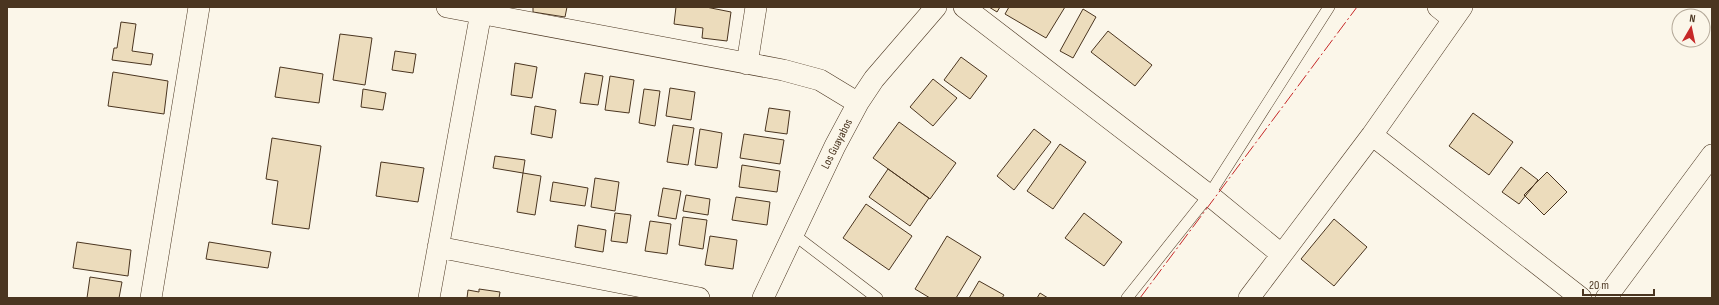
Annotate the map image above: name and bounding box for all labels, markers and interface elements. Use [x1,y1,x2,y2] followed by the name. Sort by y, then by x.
[1671,8,1711,48] north arrow
[1689,12,1697,26] text: N
[818,116,856,172] street label: Los Guayabos
[1583,271,1654,297] scale bar
[1589,278,1609,293] text: 20 m

